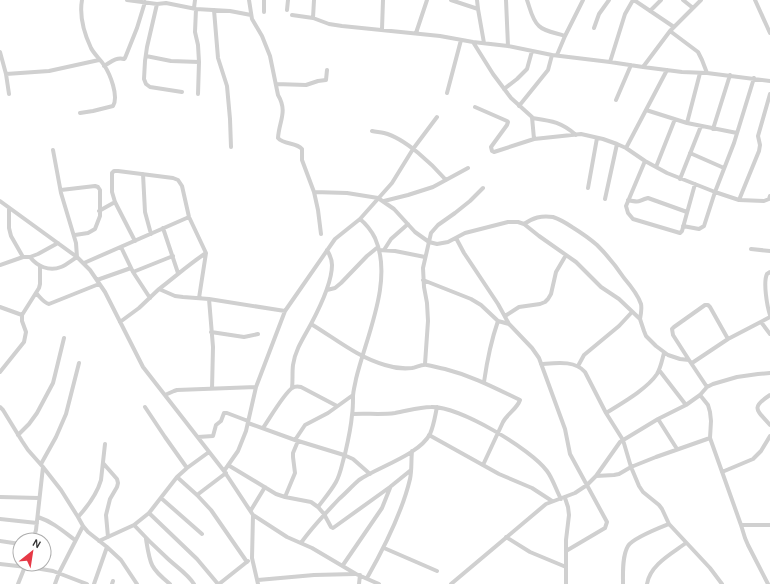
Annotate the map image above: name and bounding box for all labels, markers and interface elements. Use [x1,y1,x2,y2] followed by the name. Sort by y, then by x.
[12,532,52,572] north arrow
[30,536,43,551] text: N

